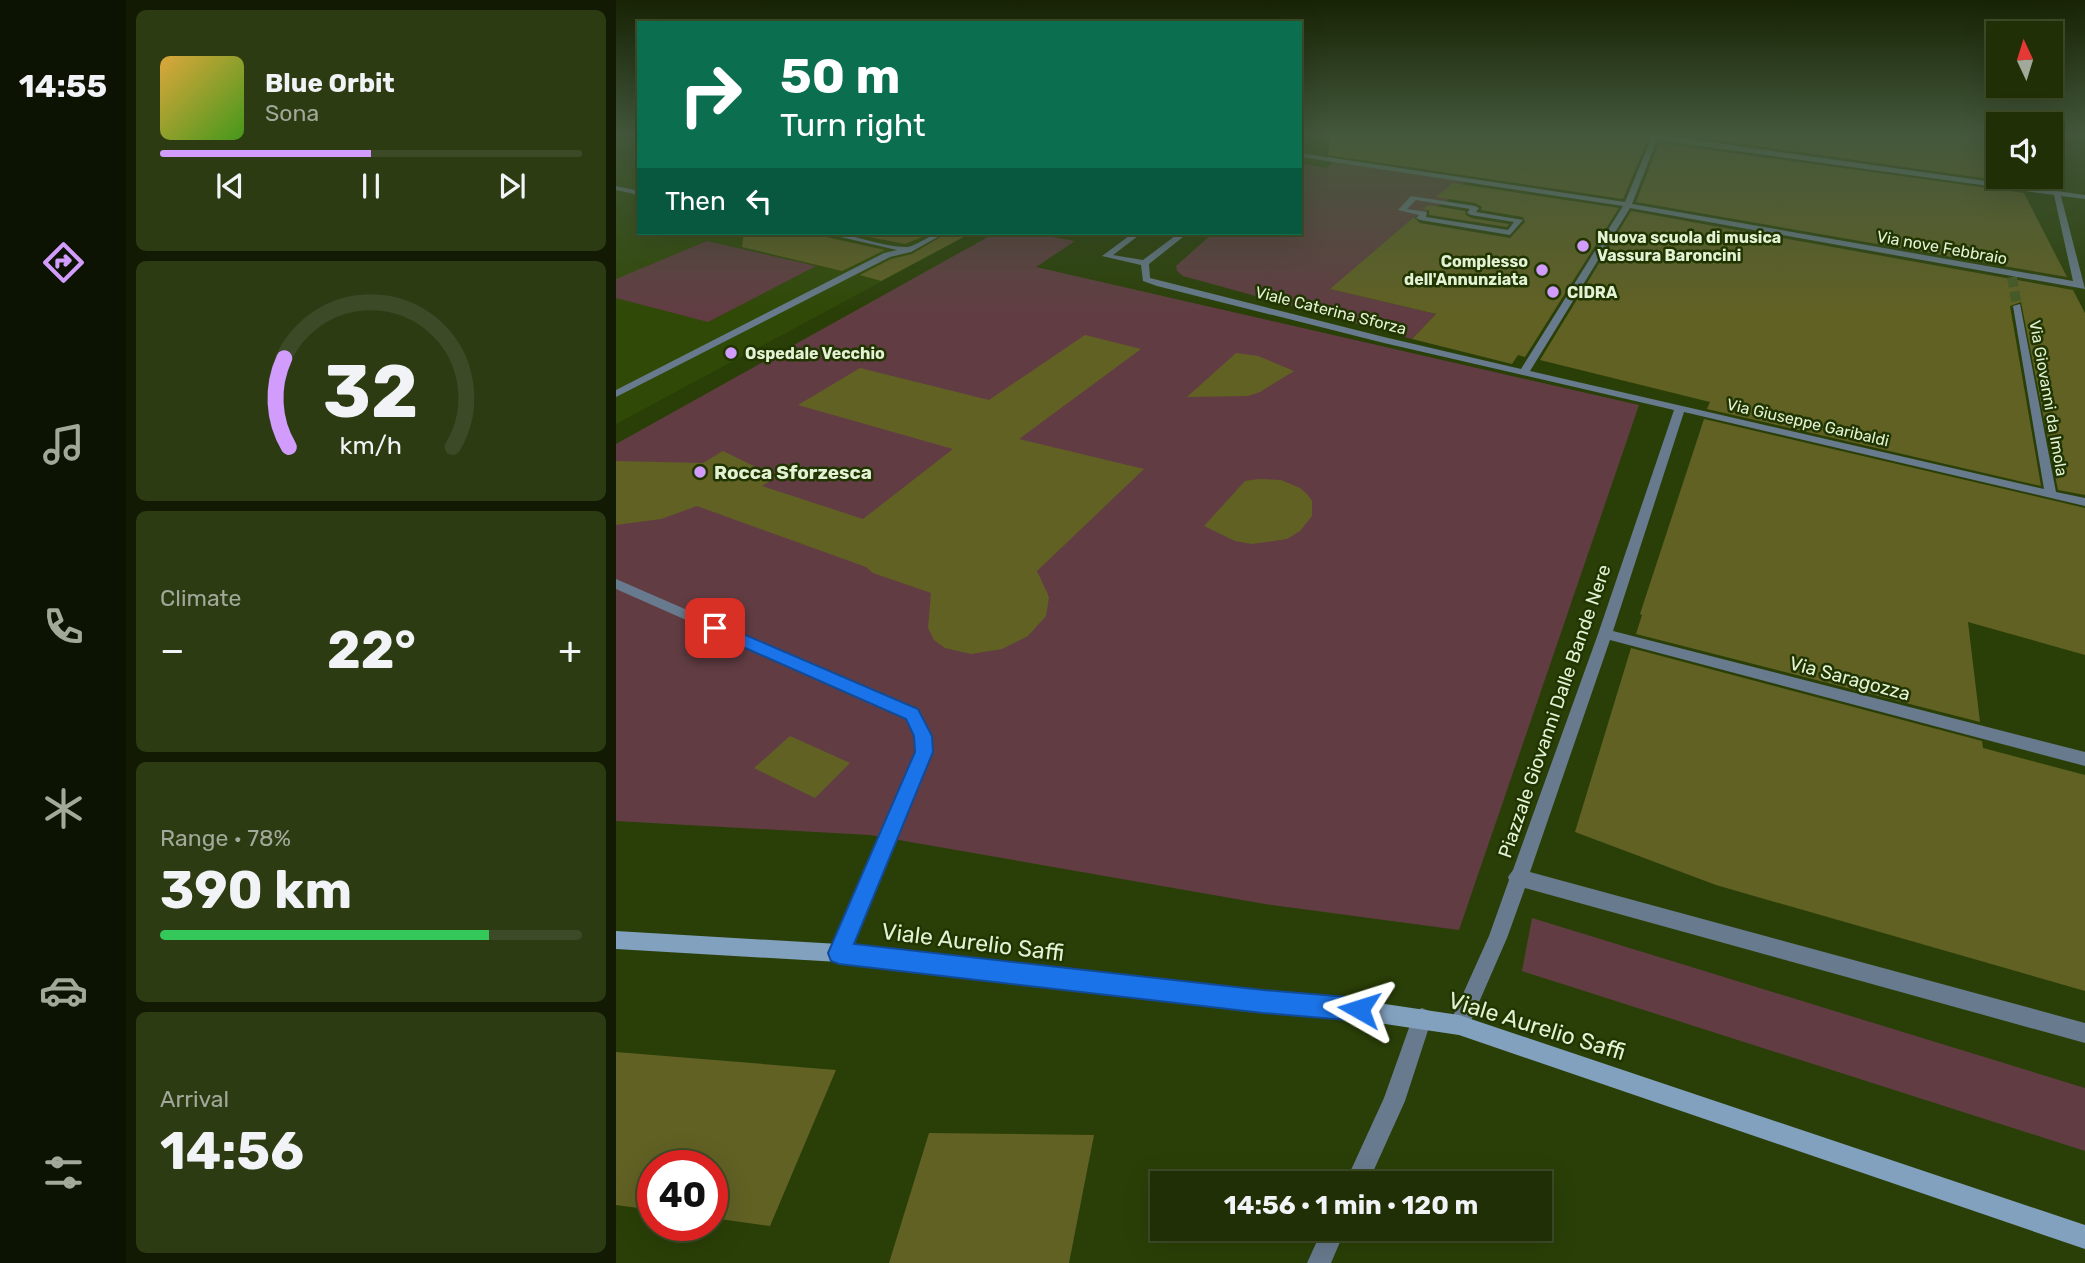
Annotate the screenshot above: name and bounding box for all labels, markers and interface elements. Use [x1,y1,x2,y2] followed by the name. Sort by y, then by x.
[1986,21,2063,98] north arrow
[1986,21,2063,189] map controls
[780,47,900,105] text: 50 m
[665,49,756,140] icon: right
[19,67,107,105] text: 14:55
[265,68,395,99] text: Blue Orbit
[265,99,319,127] text: Sona
[780,106,925,144] text: Turn right
[1986,112,2063,189] button: sound
[211,167,249,205] icon: previous
[352,167,390,205] icon: pause
[493,167,531,205] icon: next
[740,182,778,220] icon: left
[665,186,726,217] text: Then
[1875,227,2009,268] street label: Via nove Febbraio
[1597,228,1781,265] place label: Nuova scuola di musica Vassura Baroncini
[39,238,88,287] icon: directions
[1575,238,1591,254] marker: Nuova scuola di musica Vassura Baroncini
[1404,252,1528,289] place label: Complesso dell'Annunziata
[1534,262,1550,278] marker: Complesso dell'Annunziata
[1253,283,1408,338] street label: Viale Caterina Sforza
[1567,283,1618,302] place label: CIDRA
[1545,284,1561,300] marker: CIDRA
[2025,319,2072,478] street label: Via Giovanni da Imola
[745,344,885,363] place label: Ospedale Vecchio
[723,345,739,361] marker: Ospedale Vecchio
[323,349,419,435] text: 32
[1725,395,1891,450] street label: Via Giuseppe Garibaldi
[39,420,88,469] icon: music
[340,431,402,460] text: km/h
[714,461,872,484] place label: Rocca Sforzesca
[692,464,708,480] marker: Rocca Sforzesca
[1493,561,1616,861] street label: Piazzale Giovanni Dalle Bande Nere
[160,584,241,612] text: Climate
[685,598,745,658] pin
[39,602,88,651] icon: phone
[696,609,734,647] icon: arrive
[327,619,416,681] text: 22°
[160,627,185,673] text: −
[558,627,582,673] text: +
[1787,651,1913,706] street label: Via Saragozza
[39,784,88,833] icon: climate
[160,824,291,852] text: Range · 78%
[160,859,352,921] text: 390 km
[880,917,1066,967] street label: Viale Aurelio Saffi
[39,966,88,1015] icon: car
[1322,972,1396,1046] position arrow
[1445,986,1629,1066] street label: Viale Aurelio Saffi
[160,1085,229,1113] text: Arrival
[160,1120,304,1182] text: 14:56
[39,1148,88,1197] icon: filters
[637,1150,728,1241] speed limit sign: 40
[1224,1190,1478,1221] text: 14:56 · 1 min · 120 m

